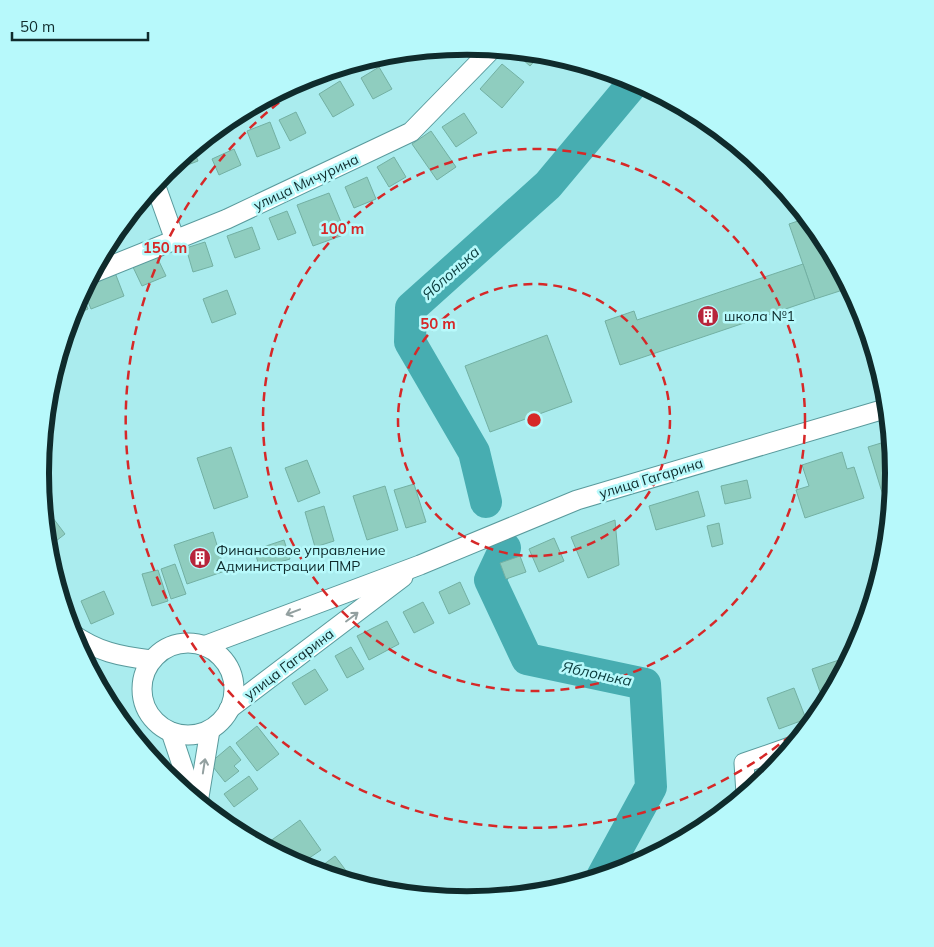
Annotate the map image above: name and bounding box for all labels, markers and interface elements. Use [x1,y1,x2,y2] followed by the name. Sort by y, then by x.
[12,10,149,42] scale bar
[20,17,55,36] text: 50 m
[251,150,361,214] street label: улица Мичурина
[320,219,364,238] text: 100 m
[143,238,187,257] text: 150 m
[417,242,483,304] water label: Яблонька
[696,304,720,328] building icon: школа №1
[724,307,795,325] place label: школа №1
[420,314,456,333] text: 50 m
[525,411,543,429] centre of rings
[597,454,705,502] street label: улица Гагарина
[216,541,386,575] place label: Финансовое управление Администрации ПМР
[188,546,212,570] building icon: Финансовое управление Администрации ПМР
[286,608,301,618] one-way arrow
[345,611,358,622] one-way arrow
[241,624,337,704] street label: улица Гагарина
[559,657,634,690] water label: Яблонька
[200,759,210,775] one-way arrow

